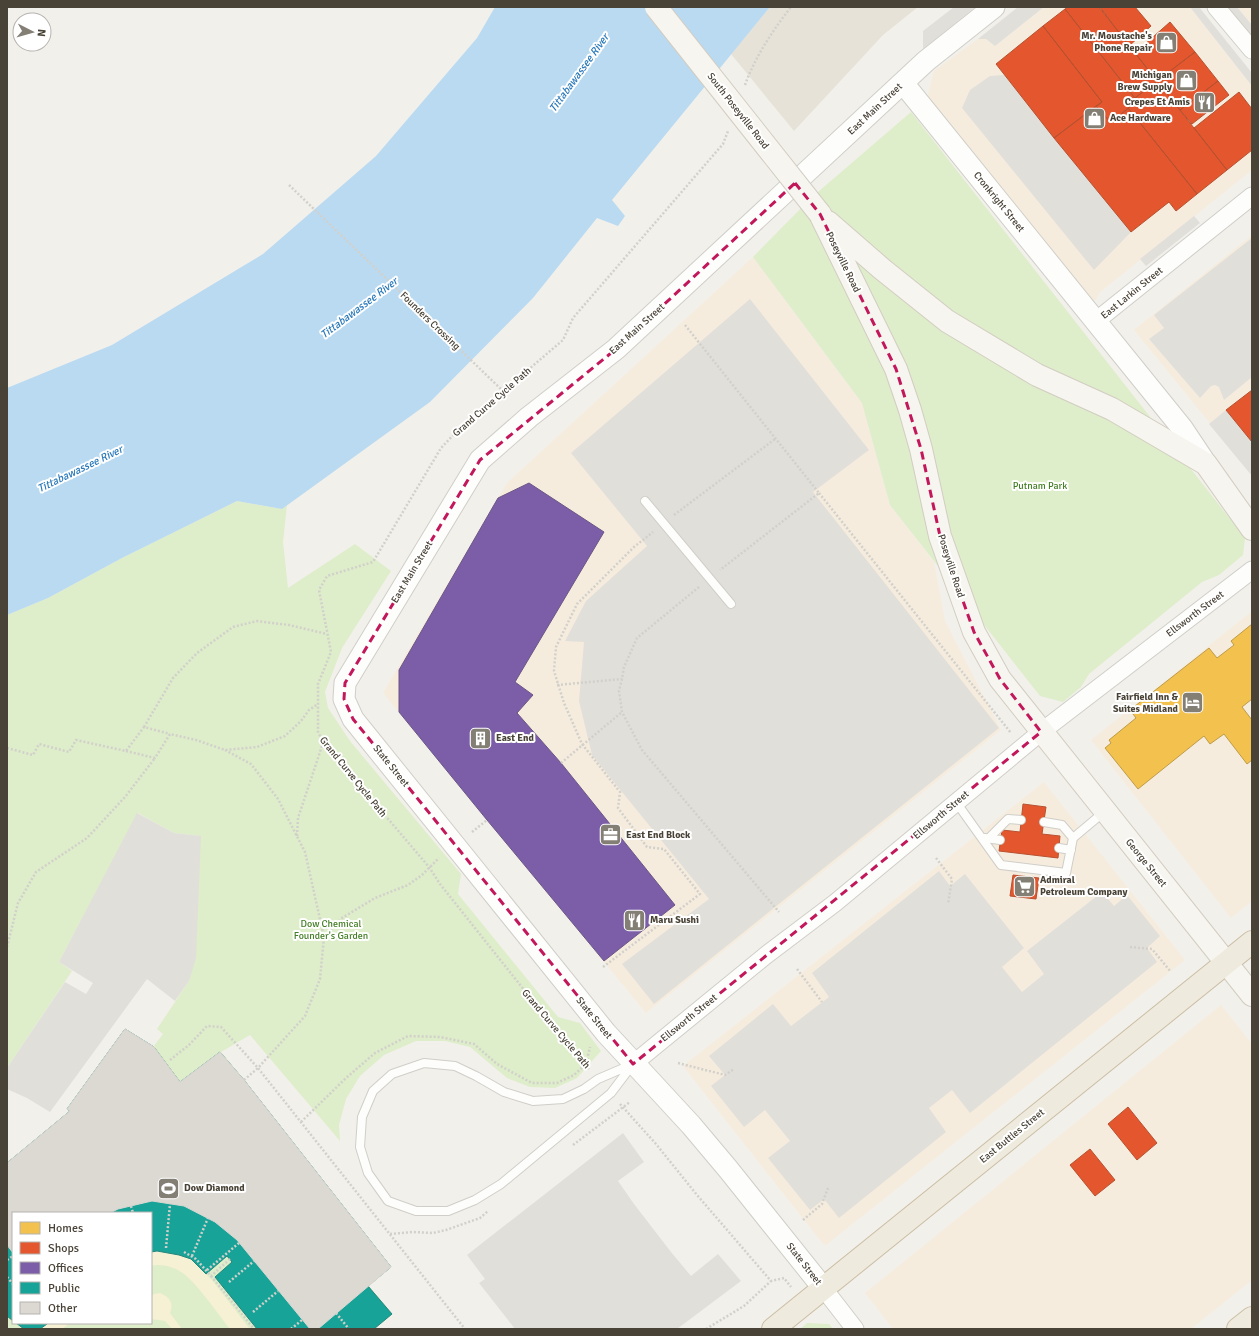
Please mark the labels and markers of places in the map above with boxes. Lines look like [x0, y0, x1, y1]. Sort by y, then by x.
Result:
shop icon: Mr. Moustache's Phone Repair [1154, 29, 1180, 55]
place label: Mr. Moustache's Phone Repair [1081, 30, 1153, 54]
shop icon: Michigan Brew Supply [1174, 68, 1200, 94]
place label: Michigan Brew Supply [1118, 69, 1173, 93]
restaurant icon: Crepes Et Amis [1192, 89, 1218, 115]
place label: Crepes Et Amis [1125, 96, 1191, 108]
shop icon: Ace Hardware [1082, 105, 1108, 131]
place label: Ace Hardware [1110, 112, 1171, 124]
hotel icon: Fairfield Inn & Suites Midland [1180, 690, 1206, 716]
place label: Fairfield Inn & Suites Midland [1113, 691, 1179, 715]
building icon: East End [467, 725, 493, 751]
place label: East End [496, 732, 534, 744]
office icon: East End Block [597, 822, 623, 848]
place label: East End Block [626, 829, 691, 841]
supermarket icon: Admiral Petroleum Company [1012, 873, 1038, 899]
place label: Admiral Petroleum Company [1040, 874, 1127, 898]
restaurant icon: Maru Sushi [622, 907, 648, 933]
place label: Maru Sushi [650, 914, 699, 926]
sports icon: Dow Diamond [155, 1175, 181, 1201]
place label: Dow Diamond [184, 1182, 245, 1194]

